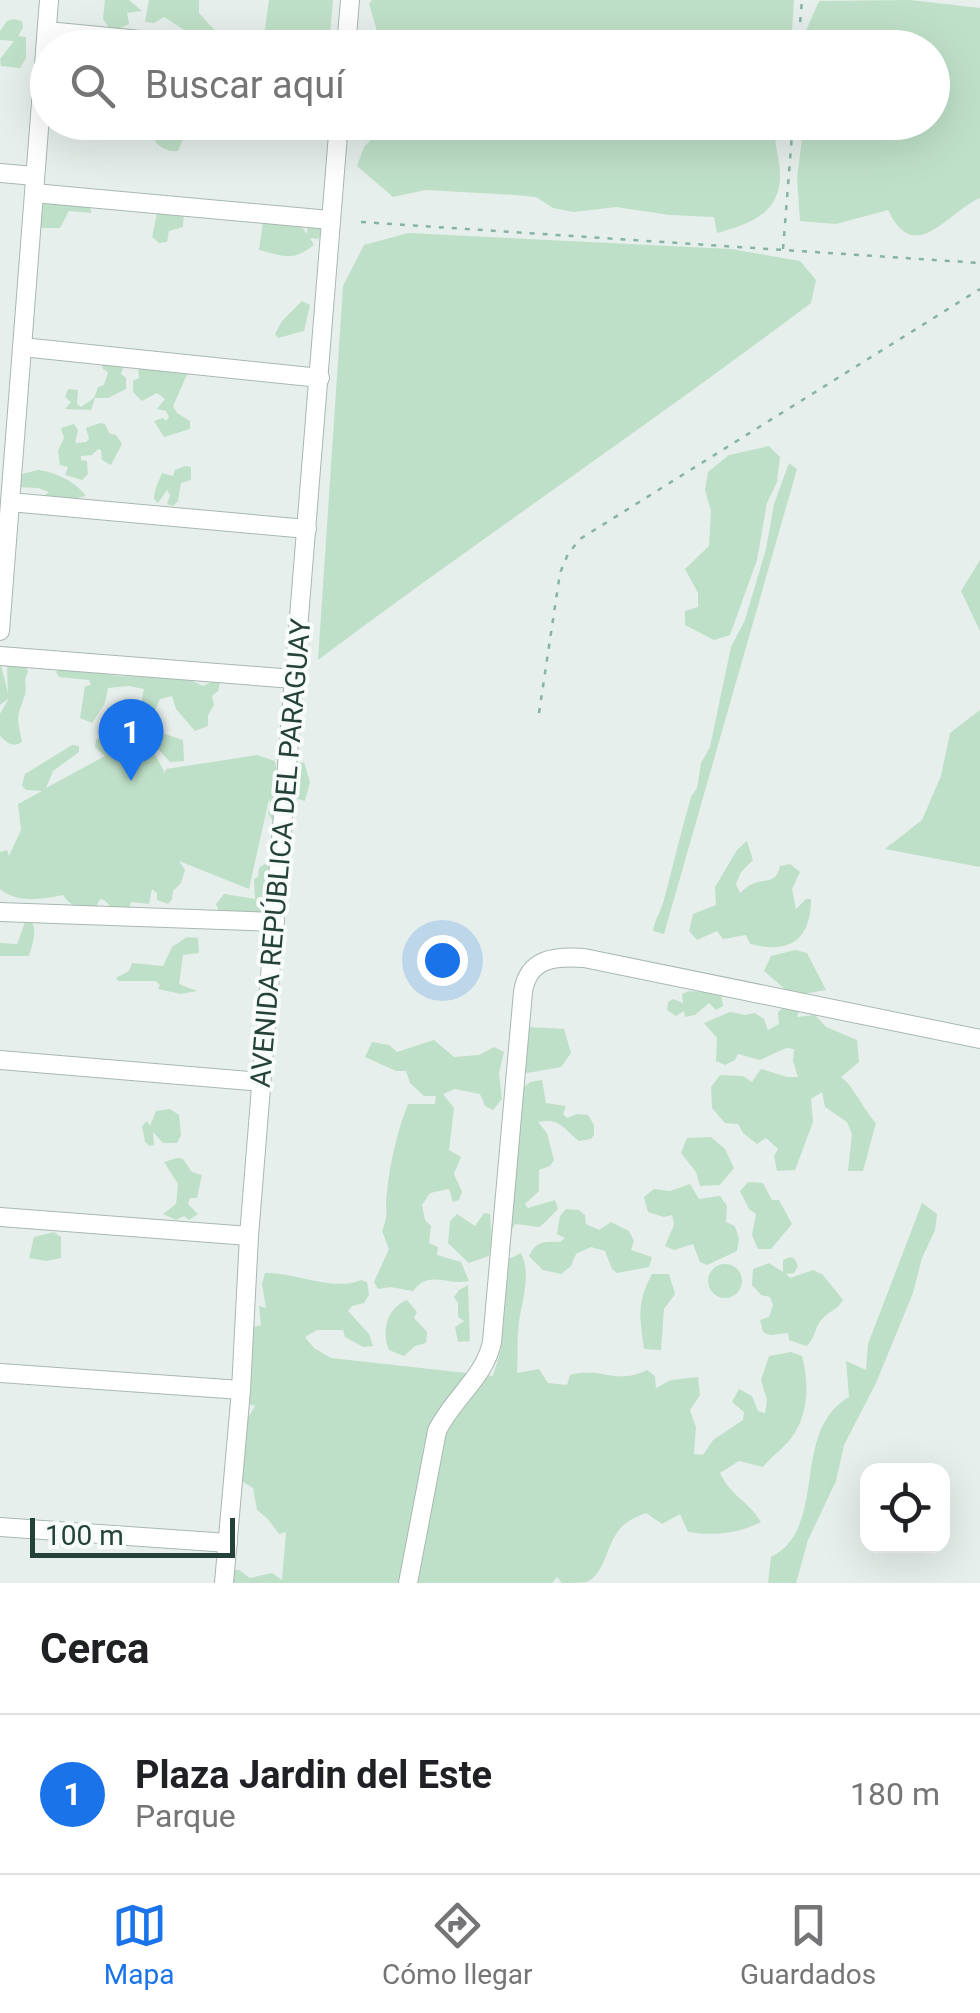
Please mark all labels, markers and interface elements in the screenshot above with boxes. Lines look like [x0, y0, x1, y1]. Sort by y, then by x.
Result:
search box [30, 30, 950, 140]
icon: search [65, 58, 120, 113]
text: Buscar aquí [145, 63, 345, 107]
street label: AVENIDA REPÚBLICA DEL PARAGUAY [244, 617, 317, 1089]
pin: 1 [98, 698, 164, 781]
your location [417, 935, 468, 986]
map controls [860, 1463, 950, 1553]
button: locate [860, 1463, 950, 1553]
scale bar [30, 1513, 235, 1558]
text: 100 m [45, 1519, 124, 1552]
text: Cerca [40, 1624, 150, 1673]
text: Plaza Jardin del Este [135, 1753, 492, 1797]
text: 1 [63, 1775, 82, 1813]
text: 180 m [850, 1775, 940, 1813]
text: Parque [135, 1797, 236, 1835]
tab: Mapa [104, 1898, 174, 1991]
tab: Cómo llegar [382, 1898, 532, 1991]
tab: Guardados [740, 1898, 876, 1991]

